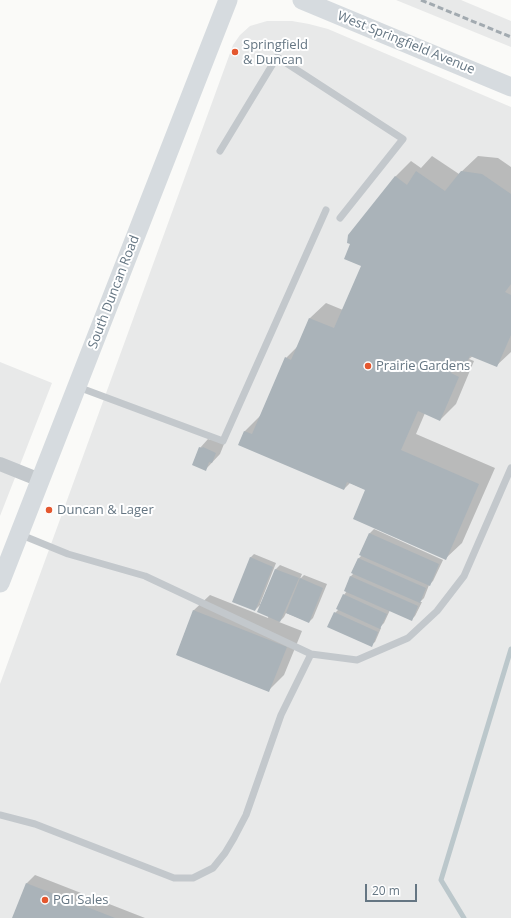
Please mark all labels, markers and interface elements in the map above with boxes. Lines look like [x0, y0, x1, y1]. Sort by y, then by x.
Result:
street label: West Springfield Avenue [335, 8, 477, 78]
place label: Springfield & Duncan [243, 37, 308, 68]
marker: Springfield & Duncan [230, 47, 240, 57]
street label: South Duncan Road [85, 233, 143, 351]
place label: Prairie Gardens [376, 358, 470, 374]
marker: Prairie Gardens [363, 361, 373, 371]
place label: Duncan & Lager [57, 502, 154, 518]
marker: Duncan & Lager [44, 505, 54, 515]
scale bar [367, 876, 419, 902]
text: 20 m [372, 882, 400, 899]
place label: PGI Sales [53, 892, 108, 908]
marker: PGI Sales [40, 895, 50, 905]

